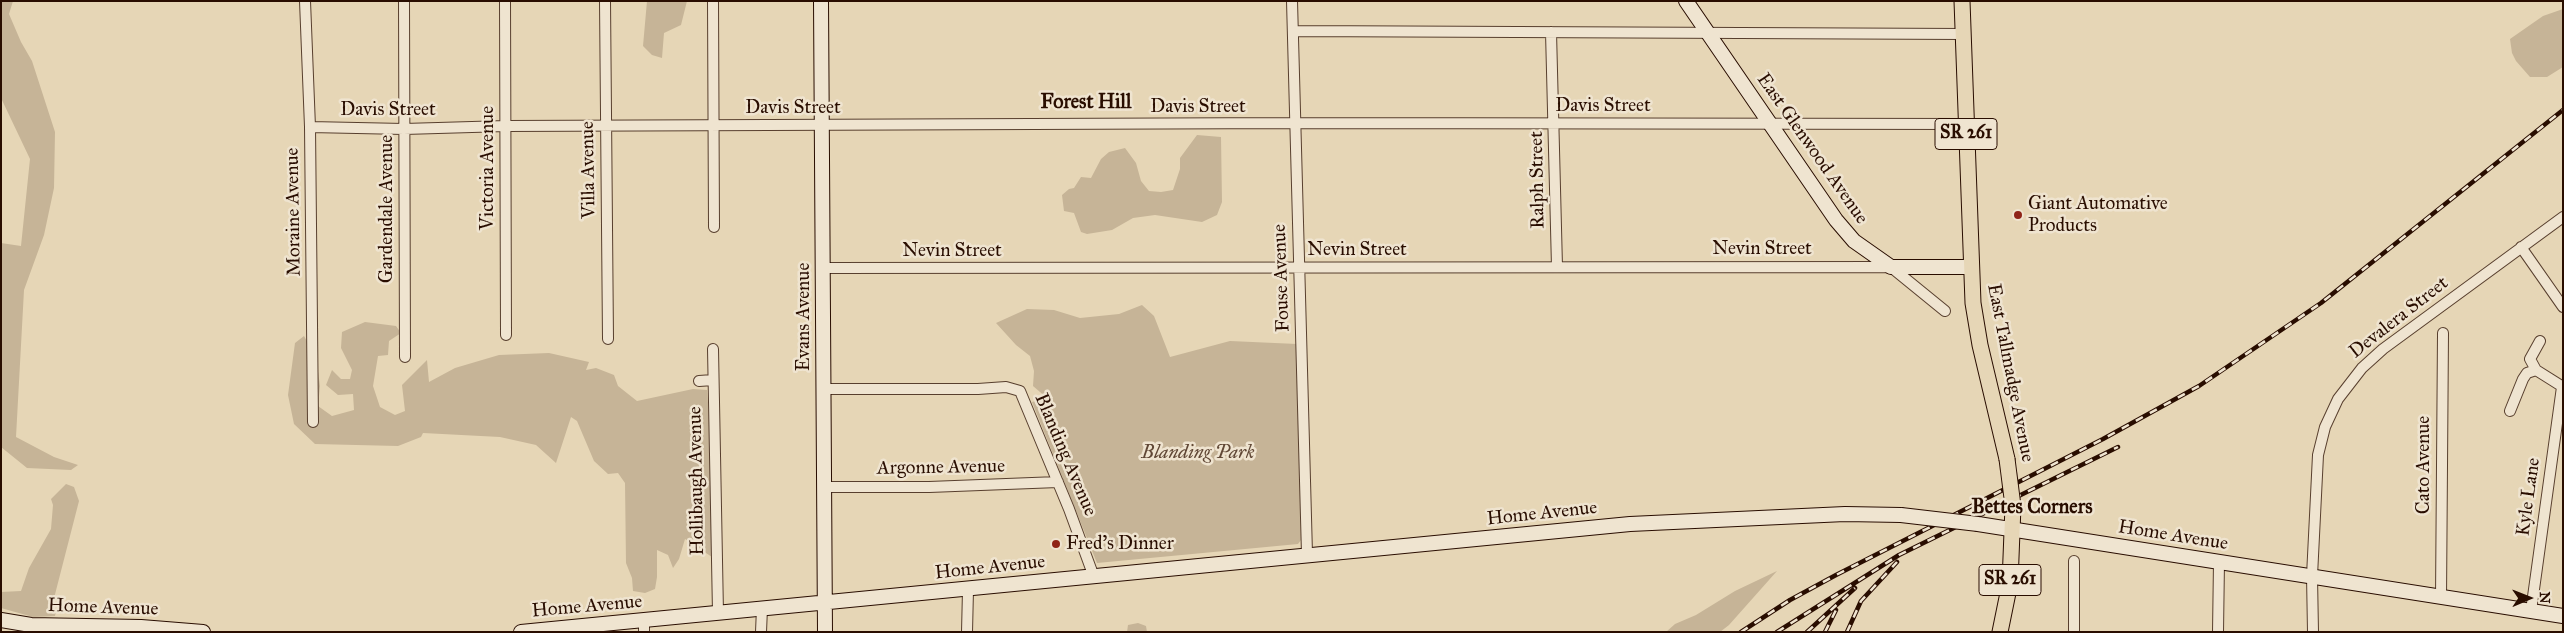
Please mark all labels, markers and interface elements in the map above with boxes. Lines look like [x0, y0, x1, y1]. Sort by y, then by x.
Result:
street label: East Glenwood Avenue [1751, 69, 1873, 229]
district label: Forest Hill [1041, 91, 1131, 115]
street label: Davis Street [1555, 95, 1651, 117]
street label: Davis Street [1150, 96, 1246, 118]
street label: Davis Street [745, 97, 841, 119]
street label: Davis Street [340, 99, 436, 121]
street label: Victoria Avenue [477, 106, 499, 230]
road number: SR 261 [1935, 118, 1997, 150]
street label: Villa Avenue [577, 121, 601, 219]
street label: Ralph Street [1526, 131, 1550, 229]
street label: Gardendale Avenue [376, 135, 398, 283]
street label: Moraine Avenue [281, 147, 307, 277]
place label: Giant Automative Products [2028, 193, 2168, 237]
marker: Giant Automative Products [2012, 209, 2024, 221]
street label: Fouse Avenue [1269, 224, 1295, 332]
street label: Nevin Street [1712, 238, 1812, 260]
street label: Nevin Street [1307, 239, 1407, 261]
street label: Nevin Street [902, 240, 1002, 262]
street label: Evans Avenue [793, 263, 815, 371]
street label: Devalera Street [2345, 272, 2453, 364]
street label: East Tallmadge Avenue [1982, 282, 2038, 464]
street label: Blanding Avenue [1029, 390, 1101, 520]
street label: Hollibaugh Avenue [684, 406, 710, 556]
street label: Cato Avenue [2413, 416, 2435, 514]
park label: Blanding Park [1142, 442, 1254, 464]
street label: Argonne Avenue [877, 455, 1005, 481]
street label: Kyle Lane [2512, 456, 2546, 538]
district label: Bettes Corners [1972, 496, 2092, 520]
street label: Home Avenue [1486, 497, 1598, 531]
street label: Home Avenue [2116, 516, 2230, 556]
place label: Fred's Dinner [1066, 533, 1174, 555]
marker: Fred's Dinner [1050, 538, 1062, 550]
street label: Home Avenue [934, 551, 1046, 585]
road number: SR 261 [1979, 564, 2041, 596]
north arrow [2504, 573, 2554, 623]
street label: Home Avenue [531, 591, 643, 623]
text: N [2536, 592, 2553, 604]
street label: Home Avenue [47, 595, 159, 621]

